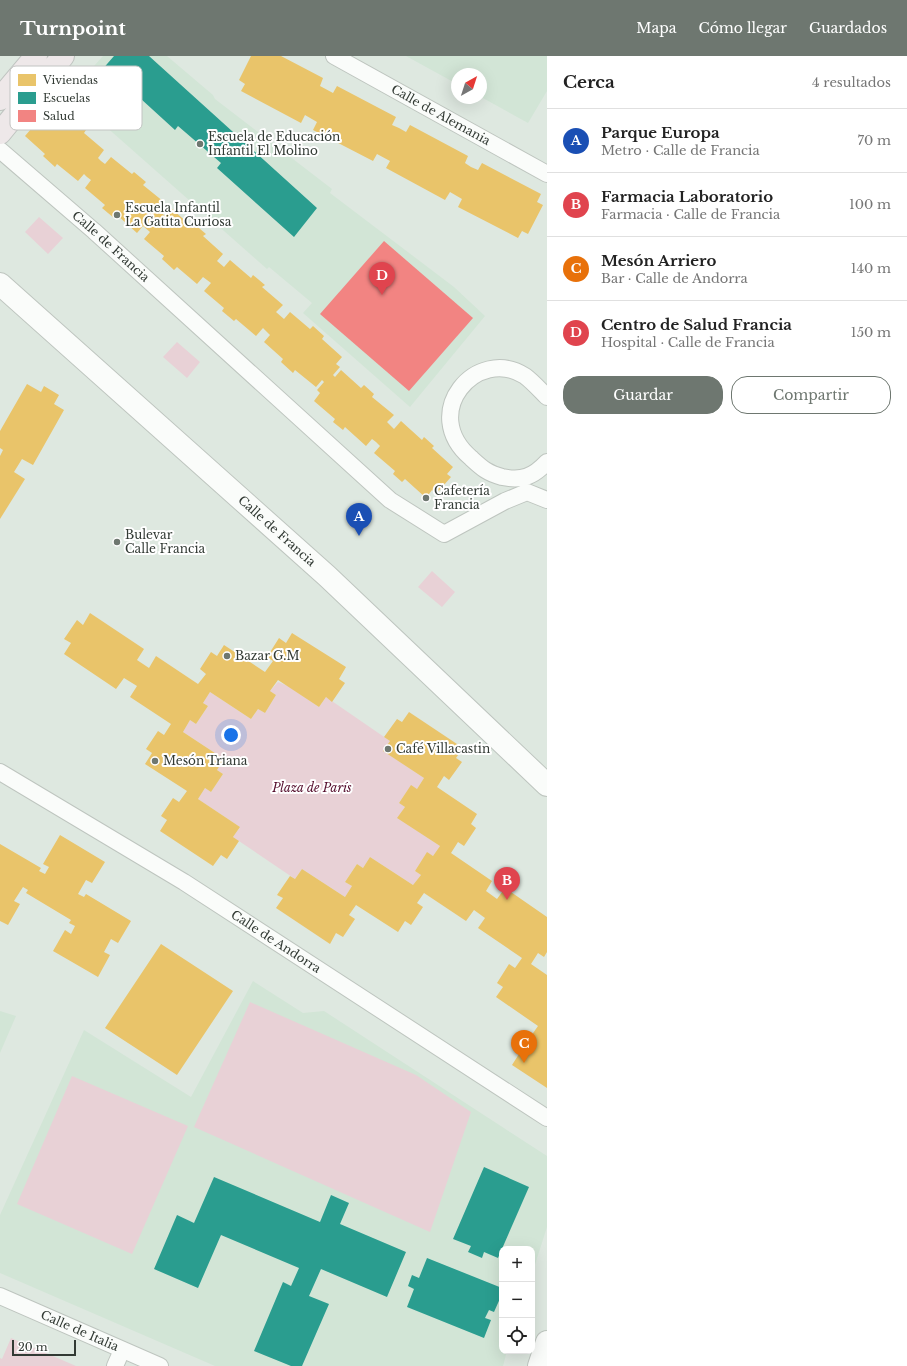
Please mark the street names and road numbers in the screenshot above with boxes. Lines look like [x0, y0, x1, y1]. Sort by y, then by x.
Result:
street label: Calle de Alemania [389, 81, 493, 148]
street label: Calle de Francia [69, 208, 153, 285]
street label: Calle de Francia [235, 492, 319, 569]
street label: Calle de Andorra [228, 907, 324, 976]
street label: Calle de Italia [39, 1307, 121, 1354]

